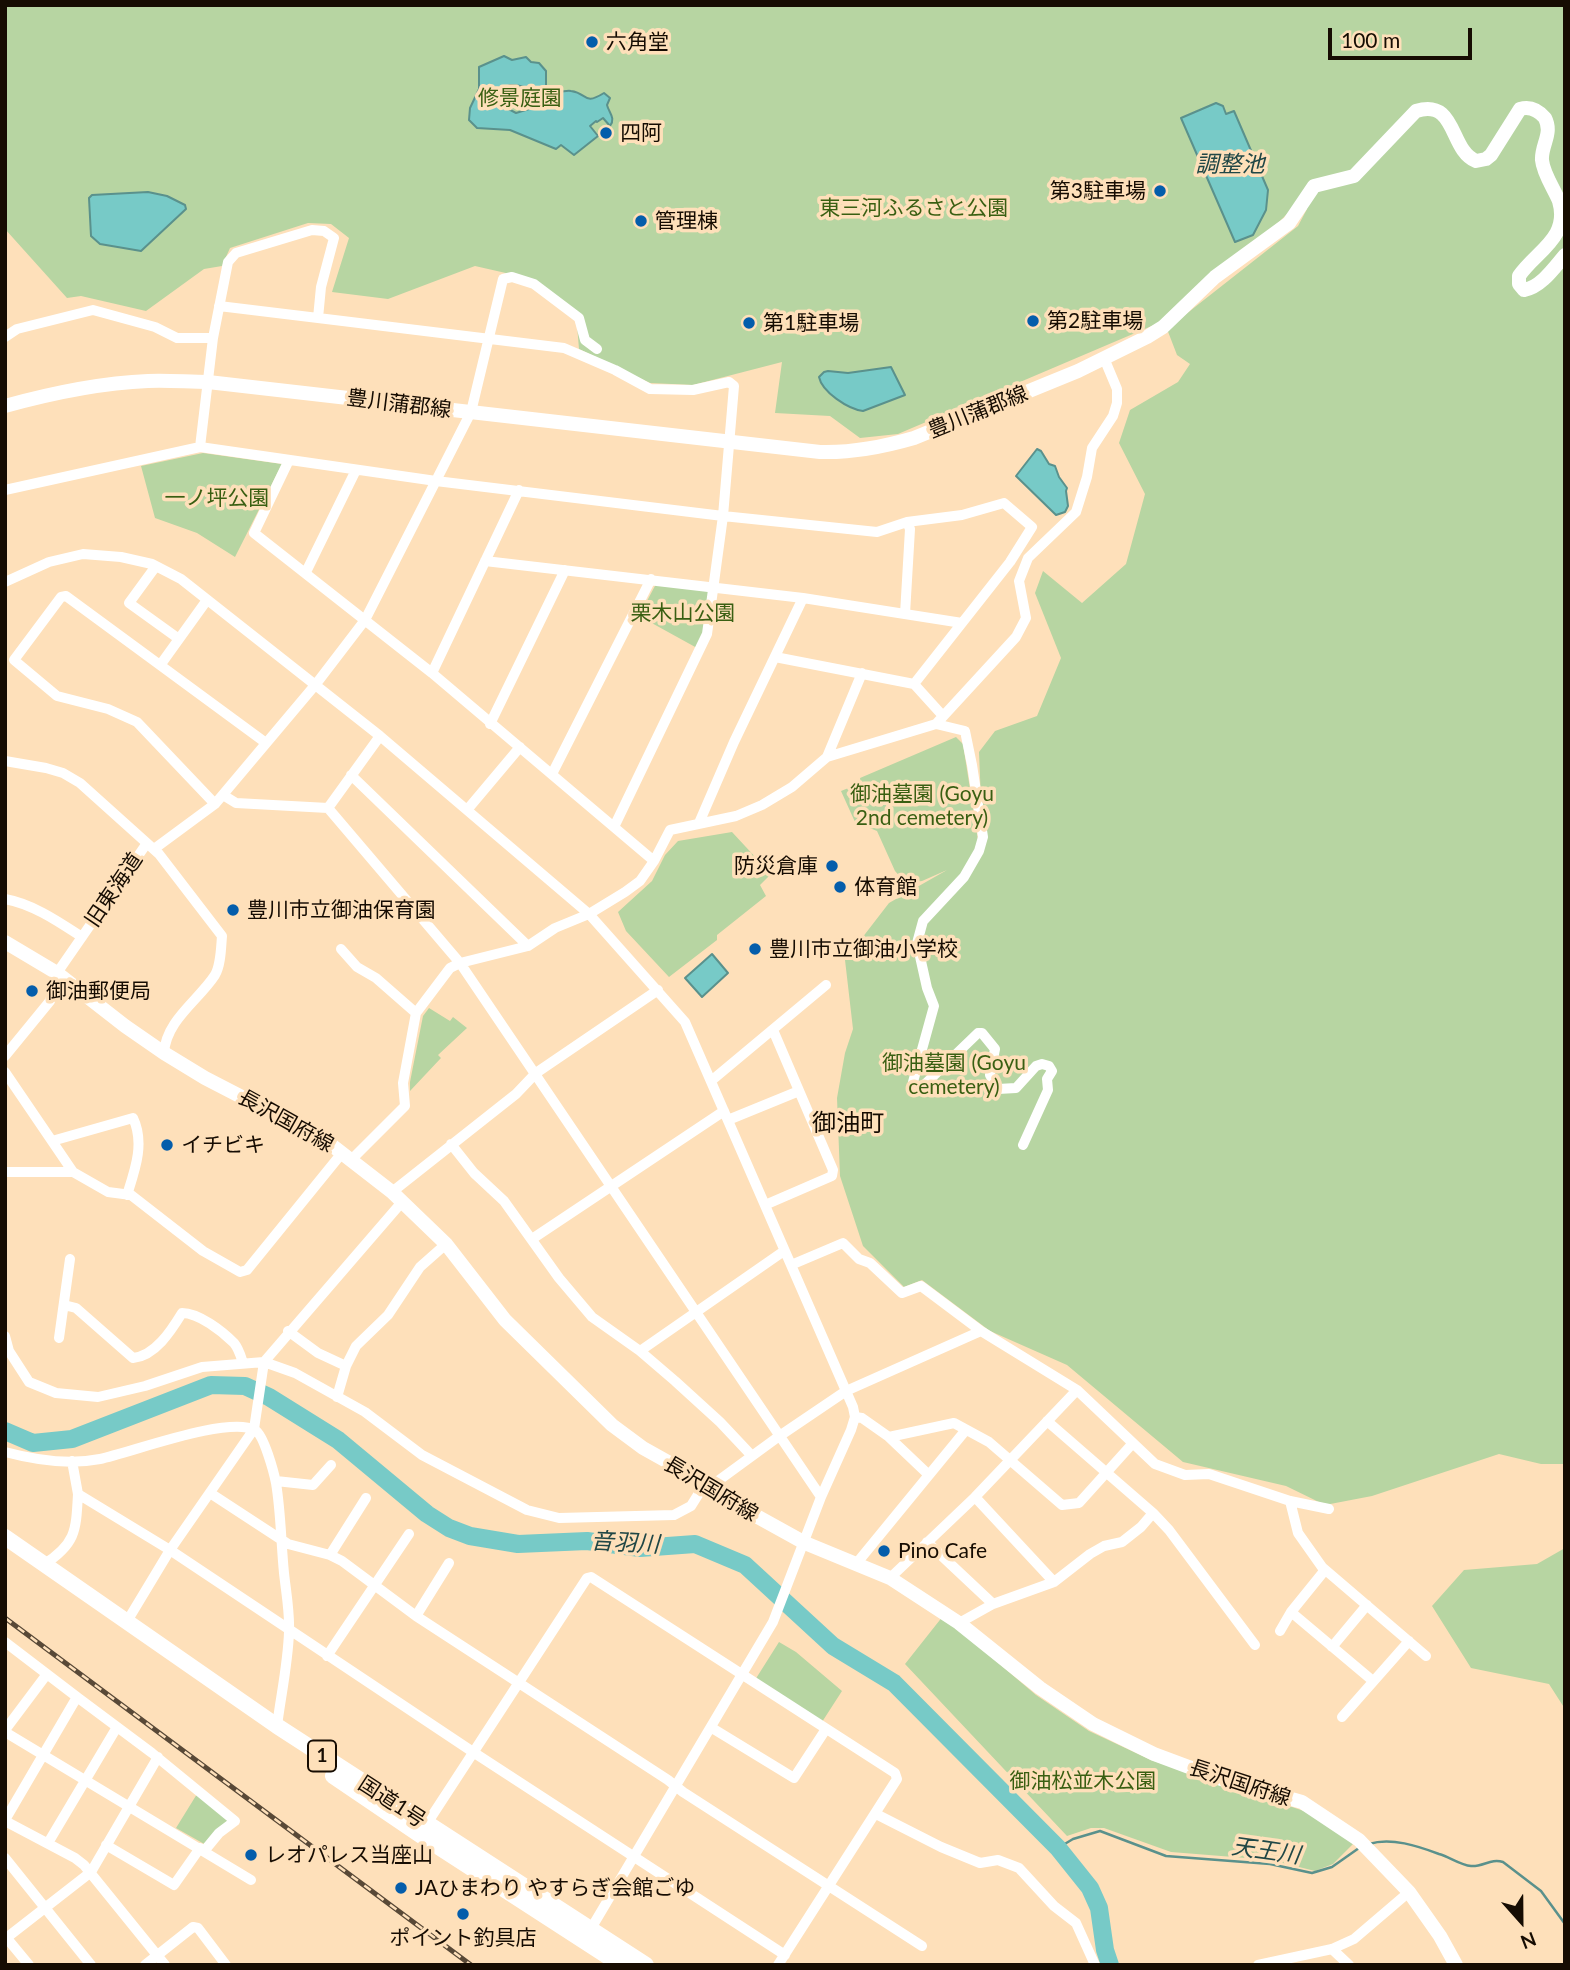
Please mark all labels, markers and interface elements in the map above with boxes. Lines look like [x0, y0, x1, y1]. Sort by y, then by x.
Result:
scale bar [1332, 14, 1476, 58]
text: 100 m [1341, 27, 1400, 52]
place label: 六角堂 [606, 29, 669, 55]
marker: 六角堂 [584, 34, 600, 50]
park label: 修景庭園 [478, 85, 562, 111]
place label: 四阿 [620, 120, 662, 146]
marker: 四阿 [598, 125, 614, 141]
water label: 調整池 [1196, 151, 1264, 179]
place label: 第3駐車場 [1050, 178, 1146, 204]
marker: 第3駐車場 [1152, 183, 1168, 199]
park label: 東三河ふるさと公園 [820, 195, 1008, 221]
place label: 管理棟 [655, 208, 718, 234]
marker: 管理棟 [633, 213, 649, 229]
place label: 第2駐車場 [1047, 308, 1143, 334]
place label: 第1駐車場 [763, 310, 859, 336]
marker: 第2駐車場 [1025, 313, 1041, 329]
marker: 第1駐車場 [741, 315, 757, 331]
street label: 豊川蒲郡線 [925, 381, 1031, 443]
street label: 豊川蒲郡線 [345, 385, 453, 423]
park label: 一ノ坪公園 [165, 485, 269, 511]
park label: 栗木山公園 [631, 600, 735, 626]
park label: 御油墓園 (Goyu 2nd cemetery) [850, 781, 994, 831]
street label: 旧東海道 [80, 848, 148, 932]
place label: 防災倉庫 [734, 853, 818, 879]
marker: 防災倉庫 [824, 858, 840, 874]
place label: 体育館 [854, 874, 917, 900]
marker: 体育館 [832, 879, 848, 895]
place label: 豊川市立御油保育園 [247, 897, 436, 923]
marker: 豊川市立御油保育園 [225, 902, 241, 918]
place label: 豊川市立御油小学校 [769, 936, 958, 962]
marker: 豊川市立御油小学校 [747, 941, 763, 957]
place label: 御油郵便局 [46, 978, 151, 1004]
marker: 御油郵便局 [24, 983, 40, 999]
park label: 御油墓園 (Goyu cemetery) [882, 1050, 1026, 1100]
street label: 長沢国府線 [234, 1085, 338, 1157]
district label: 御油町 [812, 1109, 884, 1137]
place label: イチビキ [181, 1132, 265, 1158]
marker: イチビキ [159, 1137, 175, 1153]
street label: 長沢国府線 [660, 1451, 762, 1527]
water label: 音羽川 [590, 1527, 660, 1559]
place label: Pino Cafe [898, 1538, 987, 1564]
marker: Pino Cafe [876, 1543, 892, 1559]
road number: 1 [308, 1740, 336, 1772]
street label: 長沢国府線 [1186, 1755, 1294, 1811]
park label: 御油松並木公園 [1010, 1768, 1156, 1794]
street label: 国道1号 [354, 1771, 430, 1833]
water label: 天王川 [1230, 1833, 1302, 1869]
place label: レオパレス当座山 [265, 1842, 433, 1868]
marker: レオパレス当座山 [243, 1847, 259, 1863]
place label: JAひまわり やすらぎ会館ごゆ [415, 1875, 695, 1901]
marker: JAひまわり やすらぎ会館ごゆ [393, 1880, 409, 1896]
north arrow [1486, 1886, 1556, 1956]
marker: ポイント釣具店 [455, 1906, 471, 1922]
place label: ポイント釣具店 [390, 1925, 536, 1951]
text: N [1518, 1928, 1540, 1954]

